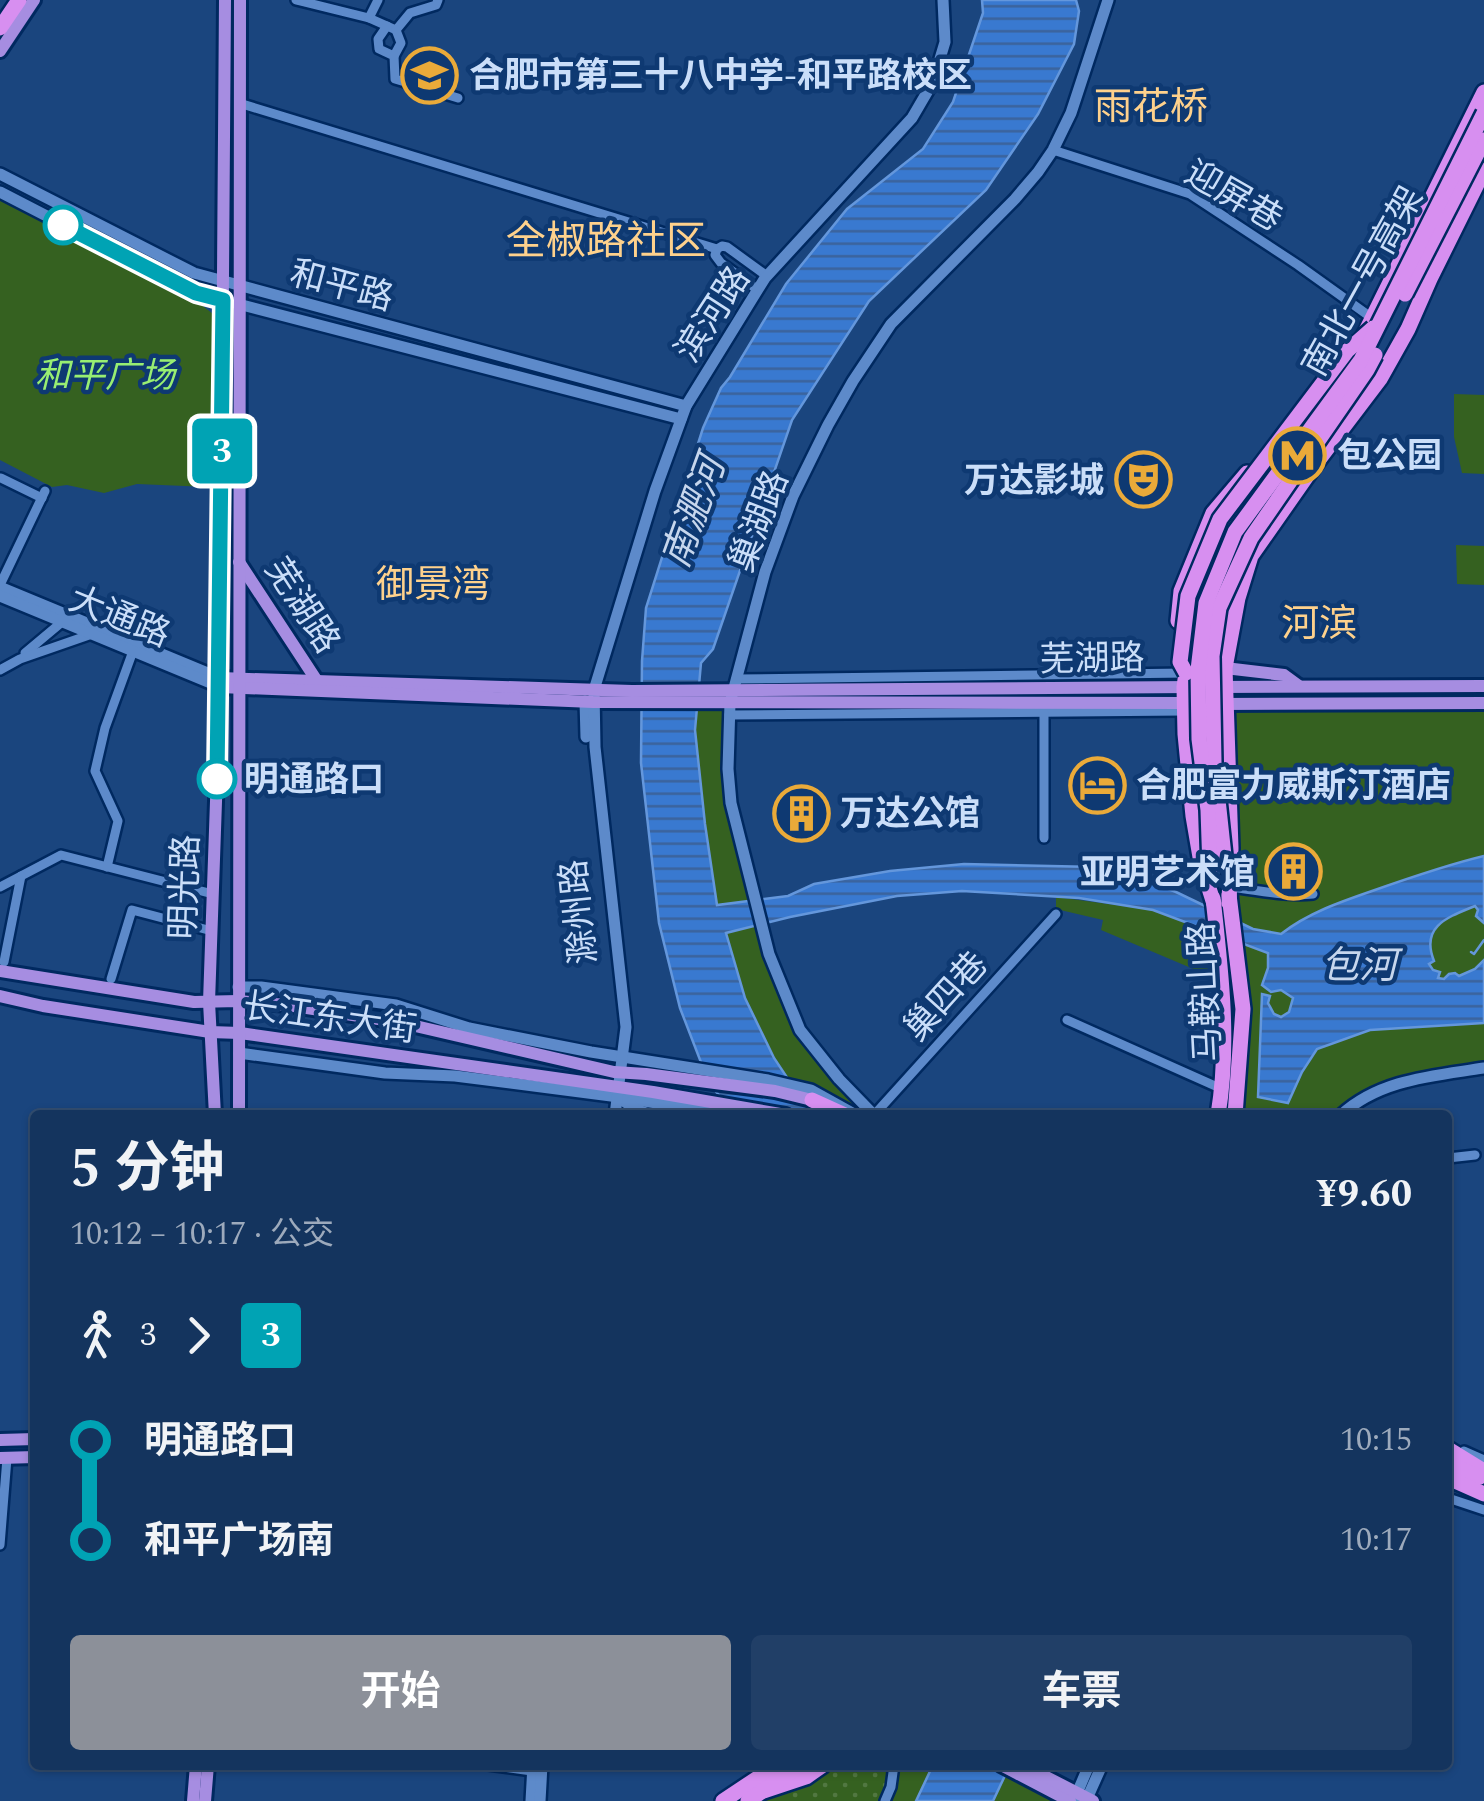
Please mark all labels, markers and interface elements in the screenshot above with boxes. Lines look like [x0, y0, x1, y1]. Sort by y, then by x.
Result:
school or university icon: 合肥市第三十八中学-和平路校区 [400, 45, 460, 105]
place label: 合肥市第三十八中学-和平路校区 [469, 50, 972, 103]
district label: 雨花桥 [1094, 79, 1208, 137]
street label: 迎屏巷 [1175, 147, 1292, 246]
street label: 南北一号高架 [1289, 177, 1437, 386]
unlabelled marker [44, 206, 82, 244]
district label: 全椒路社区 [506, 212, 706, 273]
street label: 和平路 [284, 247, 399, 326]
street label: 滨河路 [662, 256, 764, 373]
park label: 和平广场 [35, 350, 178, 403]
line badge: 3 [190, 418, 254, 484]
text: 3 [212, 425, 232, 478]
metro station icon: 包公园 [1268, 425, 1328, 485]
place label: 包公园 [1337, 430, 1442, 483]
water label: 南淝河 [648, 443, 744, 576]
theatre icon: 万达影城 [1113, 450, 1173, 510]
place label: 万达影城 [964, 455, 1104, 508]
street label: 巢湖路 [716, 463, 803, 580]
street label: 芜湖路 [251, 547, 353, 664]
district label: 御景湾 [376, 557, 490, 615]
street label: 大通路 [61, 573, 178, 662]
district label: 河滨 [1281, 596, 1357, 654]
street label: 芜湖路 [1039, 632, 1145, 687]
place label: 明通路口 [244, 754, 384, 807]
hotel icon: 合肥富力威斯汀酒店 [1067, 755, 1127, 815]
marker: 明通路口 [198, 760, 236, 798]
place label: 合肥富力威斯汀酒店 [1136, 760, 1451, 813]
building icon: 万达公馆 [771, 783, 831, 843]
place label: 万达公馆 [840, 788, 980, 841]
street label: 明光路 [157, 834, 214, 940]
building icon: 亚明艺术馆 [1264, 842, 1324, 902]
place label: 亚明艺术馆 [1080, 847, 1255, 900]
street label: 滁州路 [548, 857, 611, 967]
street label: 马鞍山路 [1175, 921, 1236, 1063]
water label: 包河 [1321, 938, 1404, 996]
street label: 巢四巷 [891, 940, 1001, 1054]
street label: 长江东大街 [239, 980, 420, 1057]
text: 5 分钟 [70, 1128, 225, 1211]
text: ¥9.60 [1317, 1166, 1412, 1224]
text: 10:12 – 10:17 · 公交 [70, 1210, 334, 1259]
icon: walk [70, 1308, 125, 1363]
icon: forward [171, 1308, 226, 1363]
text: 3 [261, 1309, 281, 1362]
text: 3 [140, 1311, 156, 1360]
text: 明通路口 [144, 1413, 296, 1471]
text: 10:15 [1340, 1416, 1412, 1465]
text: 和平广场南 [144, 1513, 334, 1571]
text: 10:17 [1340, 1516, 1412, 1565]
button: 开始 [70, 1635, 731, 1750]
button: 车票 [751, 1635, 1412, 1750]

